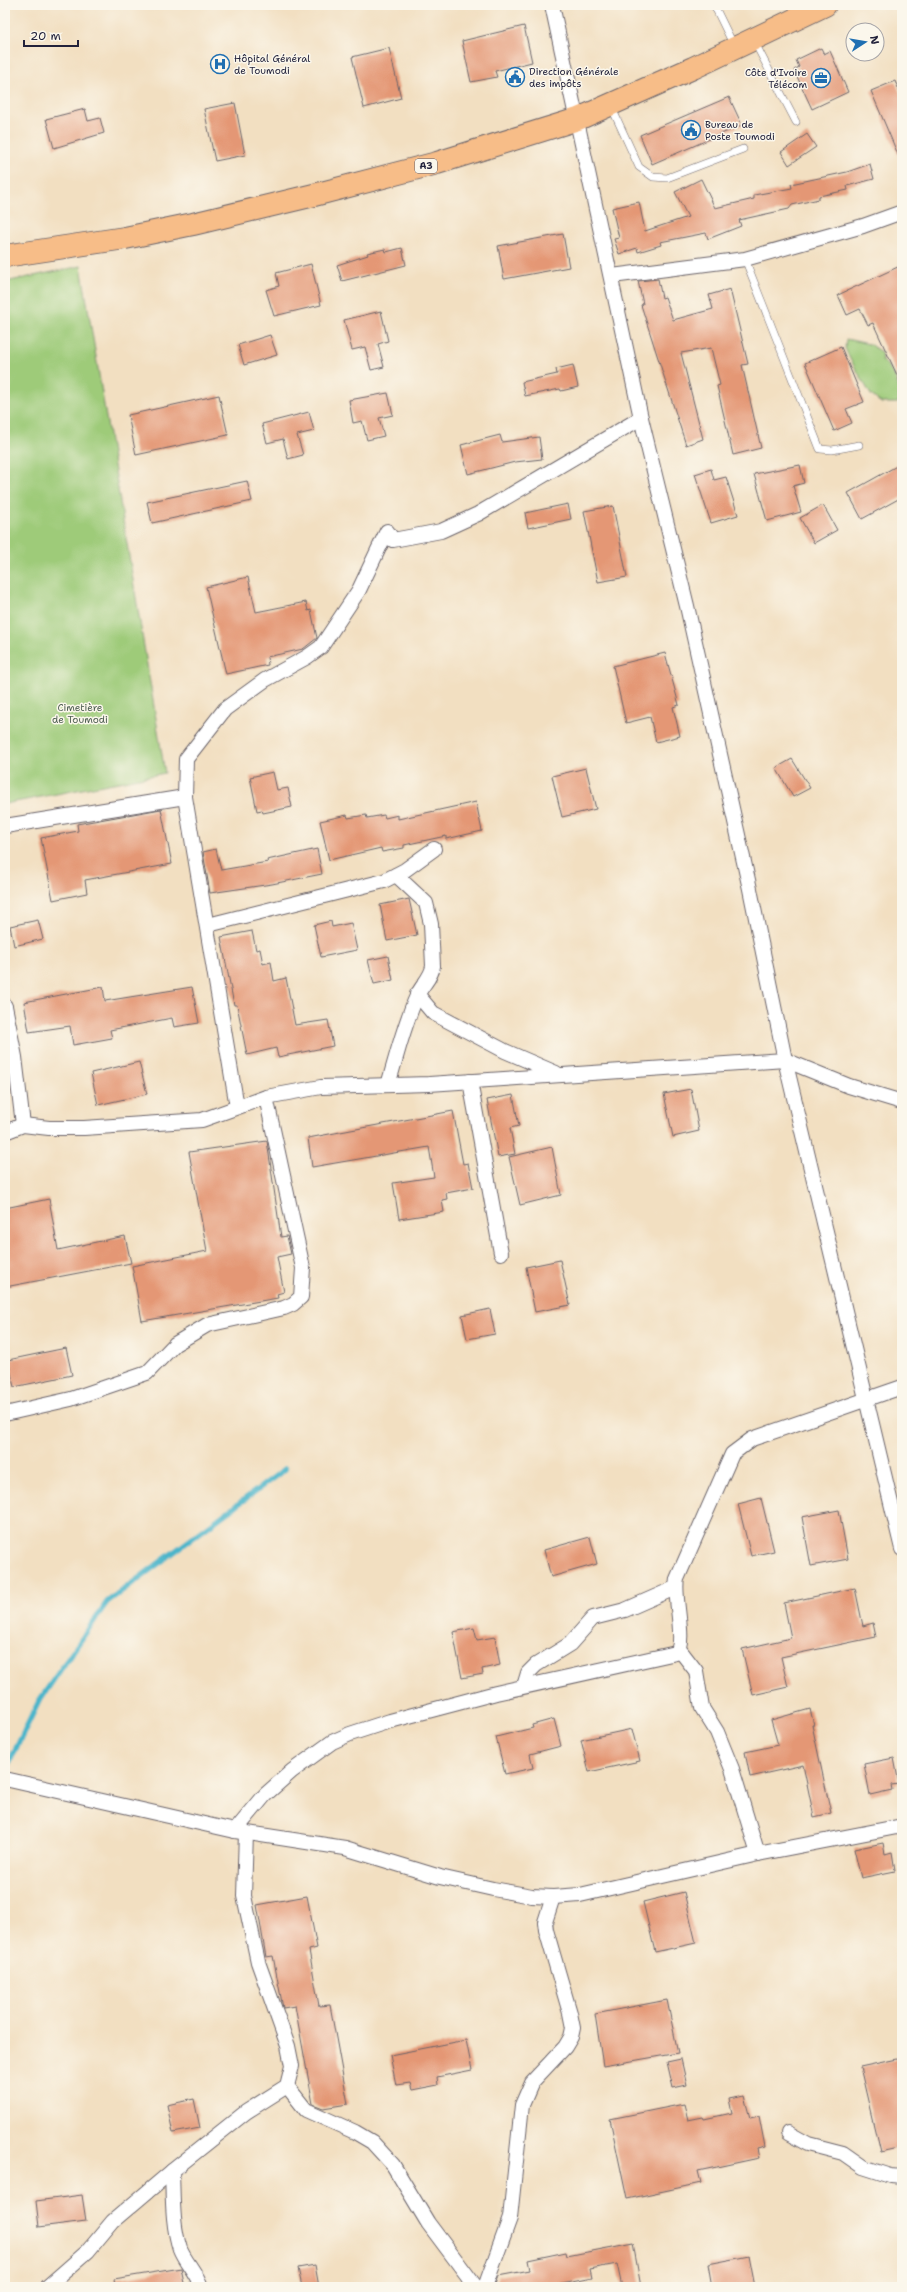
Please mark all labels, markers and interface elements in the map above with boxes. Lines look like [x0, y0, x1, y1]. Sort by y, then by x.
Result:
scale bar [24, 22, 78, 48]
north arrow [845, 22, 885, 62]
text: 20 m [30, 28, 61, 44]
text: N [866, 34, 883, 46]
place label: Hôpital Général de Toumodi [234, 52, 310, 77]
hospital icon: Hôpital Général de Toumodi [209, 53, 231, 75]
place label: Direction Générale des impôts [529, 65, 619, 90]
public building icon: Direction Générale des impôts [504, 66, 526, 88]
place label: Côte d'Ivoire Télécom [745, 66, 807, 91]
office icon: Côte d'Ivoire Télécom [810, 67, 832, 89]
place label: Bureau de Poste Toumodi [705, 118, 775, 143]
public building icon: Bureau de Poste Toumodi [680, 119, 702, 141]
road number: A3 [415, 159, 437, 173]
park label: Cimetière de Toumodi [52, 701, 108, 726]

